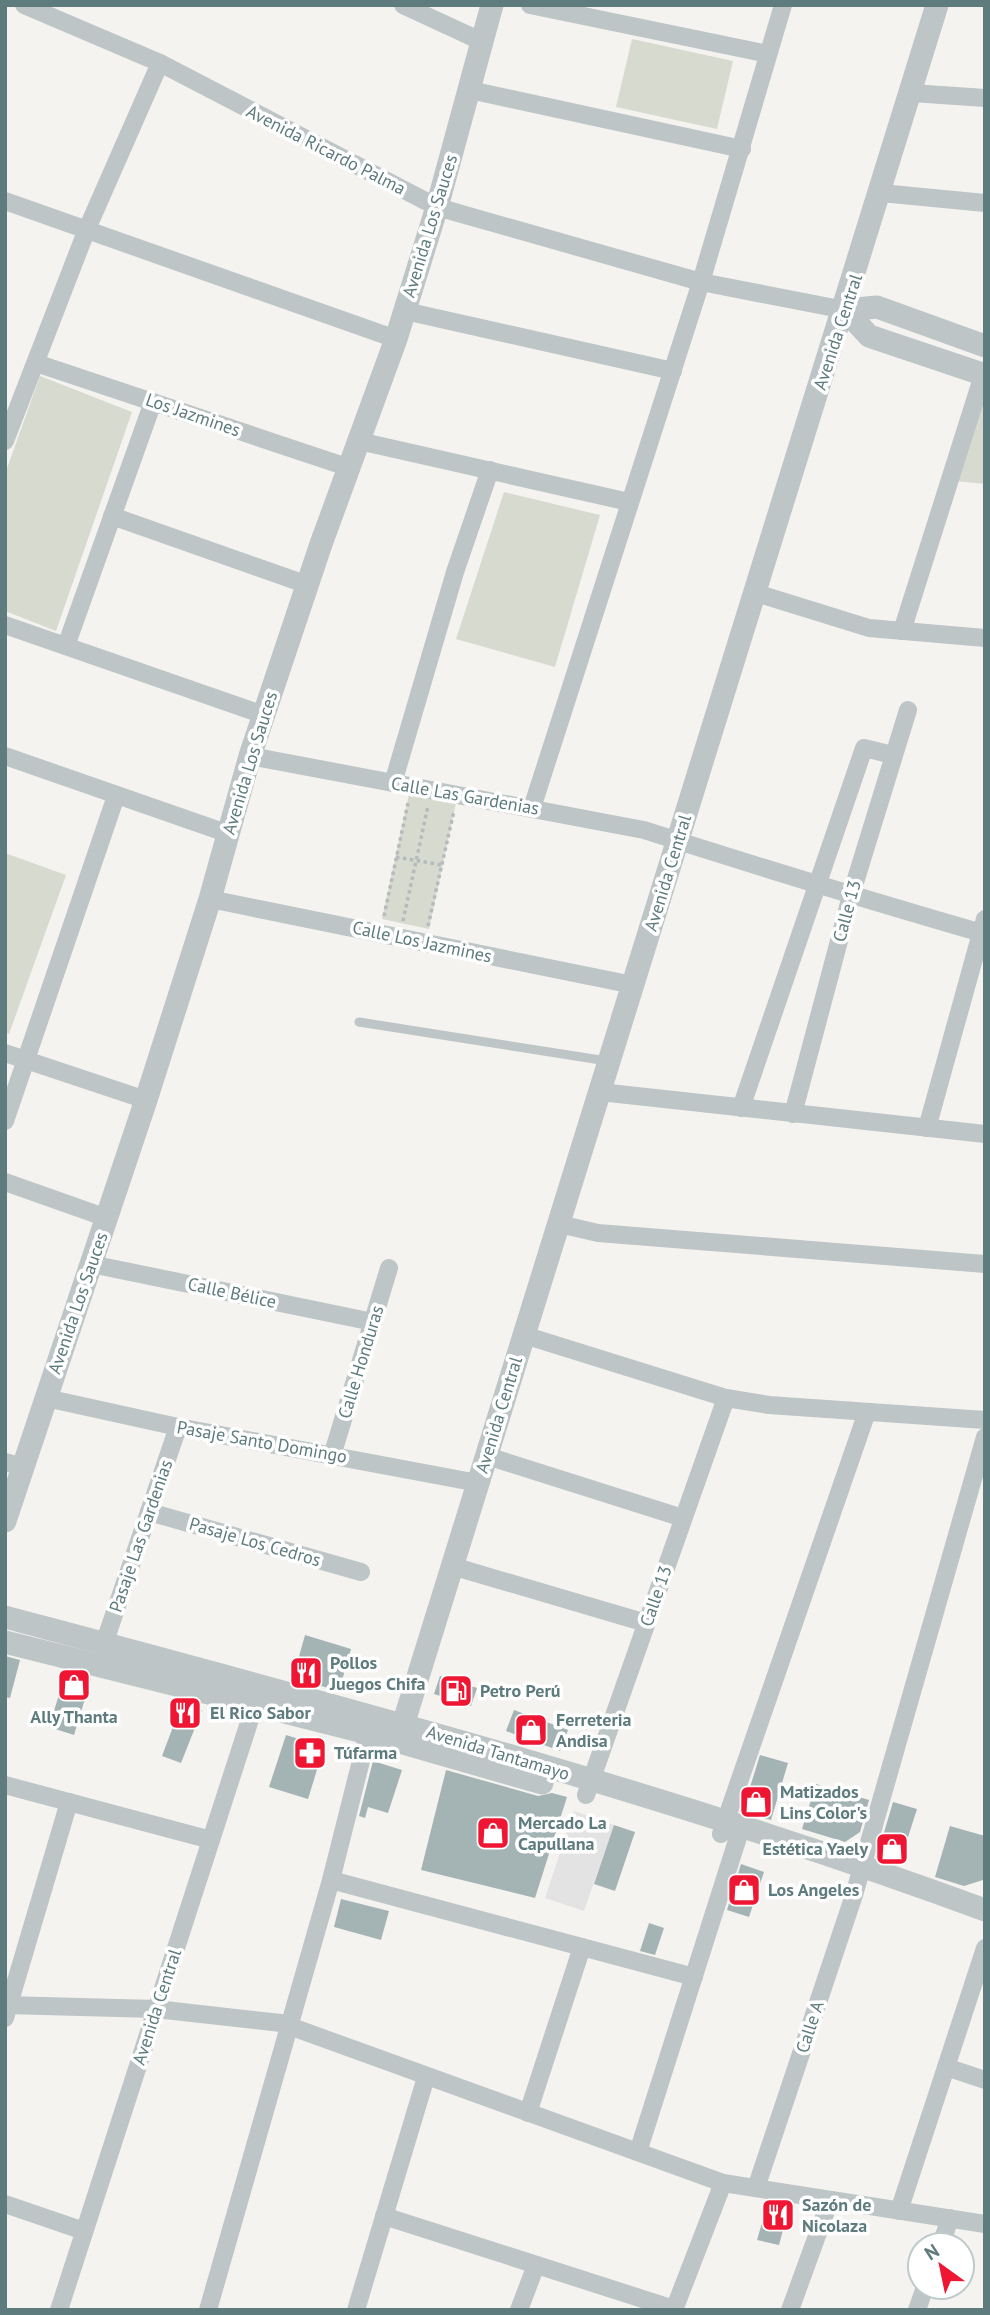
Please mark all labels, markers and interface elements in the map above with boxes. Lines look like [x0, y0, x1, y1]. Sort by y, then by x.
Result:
street label: Avenida Ricardo Palma [243, 99, 410, 200]
street label: Avenida Los Sauces [397, 151, 462, 300]
street label: Avenida Central [808, 270, 867, 393]
street label: Los Jazmines [143, 388, 243, 441]
street label: Avenida Los Sauces [217, 688, 282, 837]
street label: Calle Las Gardenias [389, 771, 541, 820]
street label: Avenida Central [639, 811, 696, 934]
street label: Calle 13 [827, 877, 866, 944]
street label: Calle Los Jazmines [350, 916, 494, 968]
street label: Avenida Los Sauces [42, 1229, 113, 1377]
street label: Calle Bélice [186, 1272, 278, 1313]
street label: Calle Honduras [332, 1303, 389, 1421]
street label: Avenida Central [470, 1353, 527, 1476]
street label: Pasaje Santo Domingo [175, 1415, 349, 1468]
street label: Pasaje Las Gardenias [104, 1456, 177, 1615]
street label: Pasaje Los Cedros [187, 1512, 324, 1571]
street label: Calle 13 [634, 1562, 677, 1629]
place label: Pollos Juegos Chifa [329, 1651, 425, 1695]
restaurant icon: Pollos Juegos Chifa [287, 1654, 325, 1692]
shop icon: Ally Thanta [55, 1666, 93, 1704]
fuel station icon: Petro Perú [437, 1672, 475, 1710]
place label: Petro Perú [480, 1679, 560, 1702]
restaurant icon: El Rico Sabor [166, 1694, 204, 1732]
place label: El Rico Sabor [210, 1701, 311, 1724]
place label: Ally Thanta [30, 1705, 118, 1728]
place label: Ferreteria Andisa [556, 1708, 632, 1752]
shop icon: Ferreteria Andisa [512, 1711, 550, 1749]
street label: Avenida Tantamayo [424, 1720, 572, 1785]
pharmacy icon: Túfarma [291, 1734, 329, 1772]
place label: Túfarma [334, 1741, 397, 1764]
place label: Matizados Lins Color's [780, 1780, 867, 1824]
shop icon: Matizados Lins Color's [737, 1783, 775, 1821]
place label: Mercado La Capullana [518, 1811, 607, 1855]
shop icon: Mercado La Capullana [474, 1814, 512, 1852]
shop icon: Estética Yaely [873, 1830, 911, 1868]
place label: Estética Yaely [762, 1837, 868, 1860]
shop icon: Los Angeles [725, 1871, 763, 1909]
place label: Los Angeles [768, 1878, 860, 1901]
street label: Avenida Central [127, 1945, 186, 2068]
street label: Calle A [790, 1997, 829, 2056]
place label: Sazón de Nicolaza [802, 2193, 871, 2237]
restaurant icon: Sazón de Nicolaza [759, 2196, 797, 2234]
north arrow [906, 2231, 976, 2301]
text: N [920, 2238, 944, 2265]

